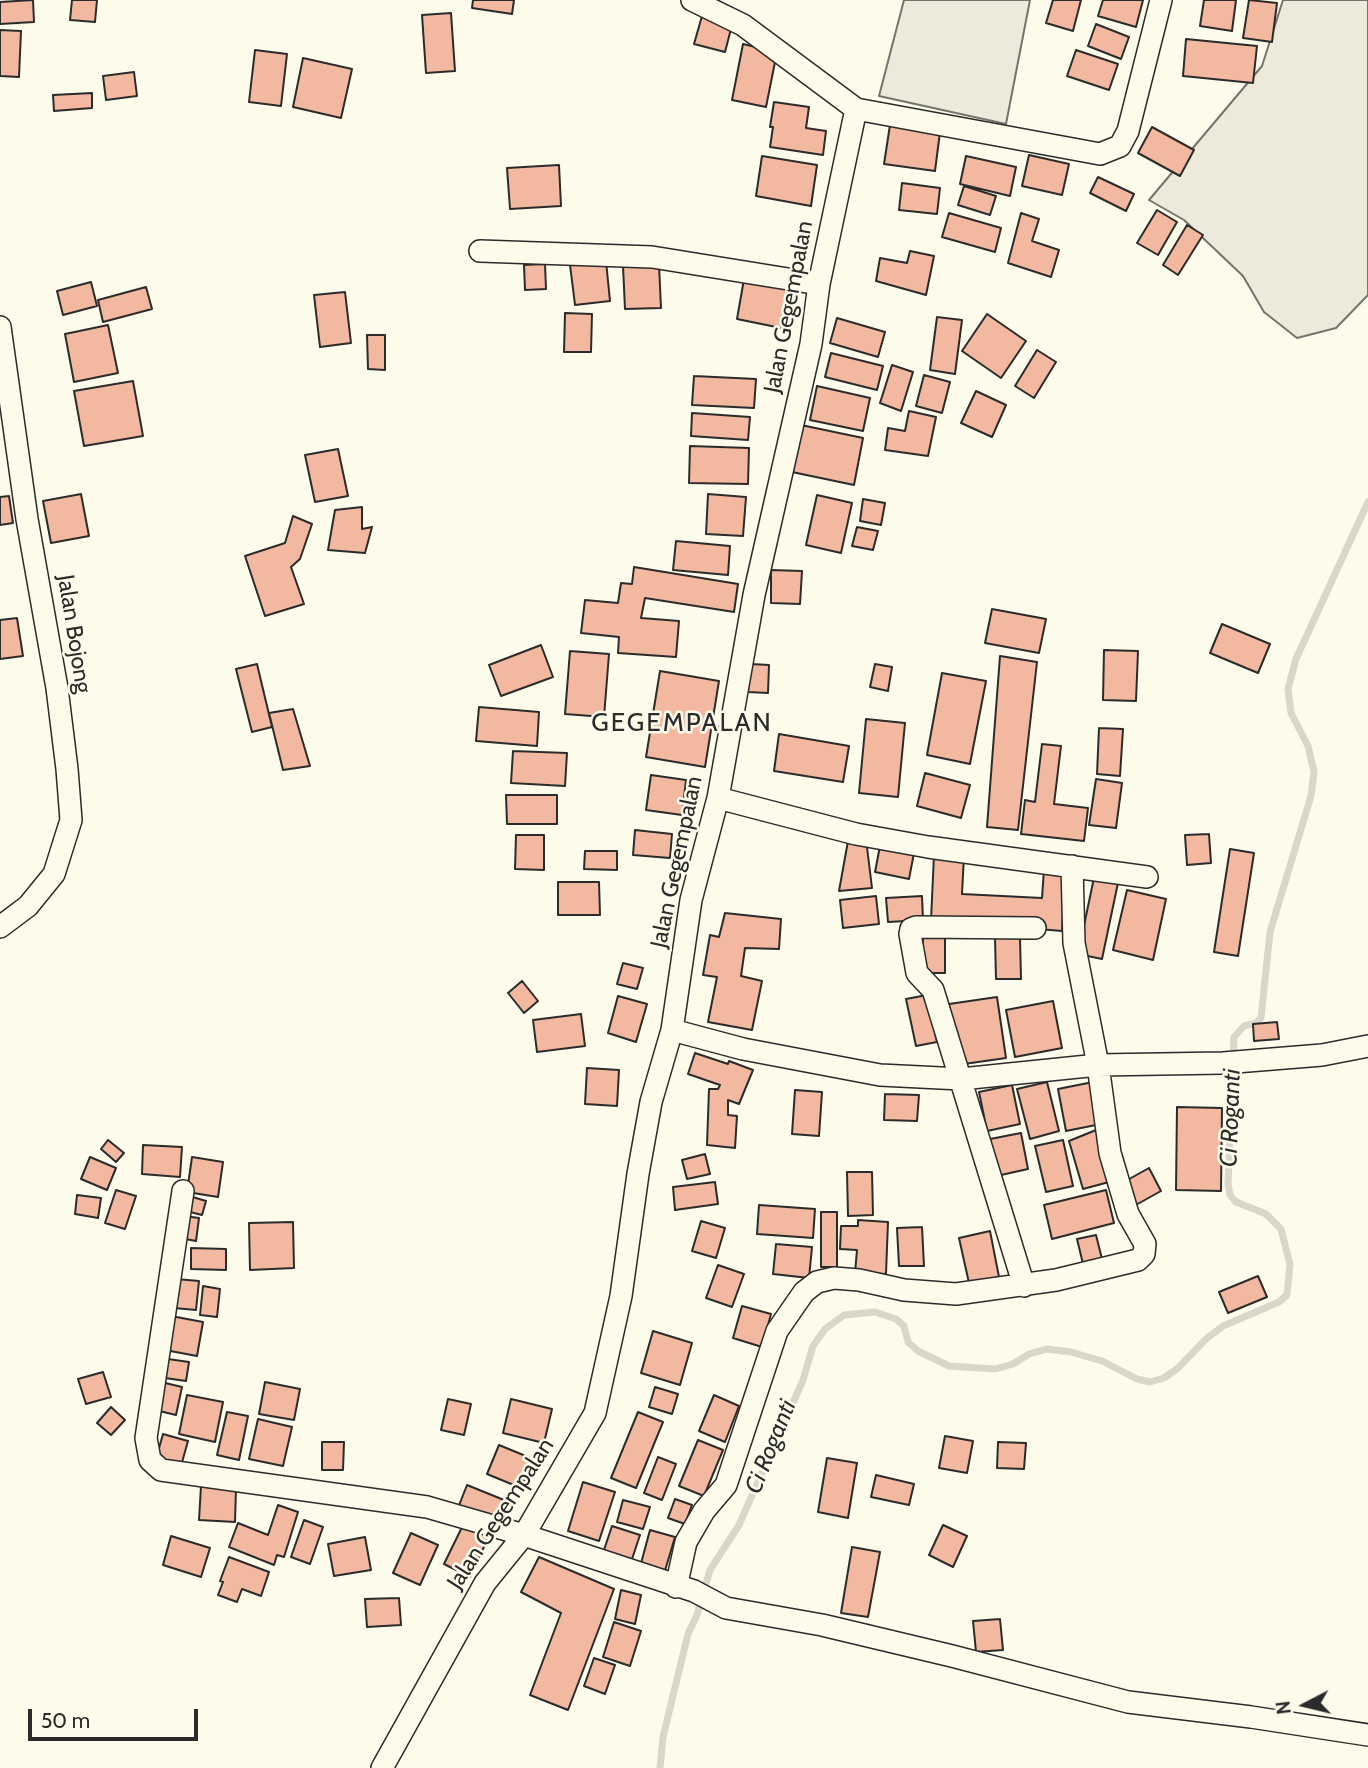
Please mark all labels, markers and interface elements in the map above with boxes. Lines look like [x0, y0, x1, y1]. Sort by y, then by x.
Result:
street label: Jalan Gegempalan [759, 219, 819, 395]
street label: Jalan Bojong [51, 573, 97, 695]
district label: GEGEMPALAN [592, 707, 772, 739]
street label: Jalan Gegempalan [645, 774, 709, 950]
water label: Ci Roganti [1215, 1068, 1247, 1168]
water label: Ci Roganti [739, 1396, 803, 1498]
street label: Jalan Gegempalan [442, 1433, 560, 1595]
north arrow [1270, 1670, 1340, 1740]
scale bar [32, 1694, 201, 1738]
text: N [1271, 1700, 1296, 1716]
text: 50 m [41, 1708, 90, 1733]

